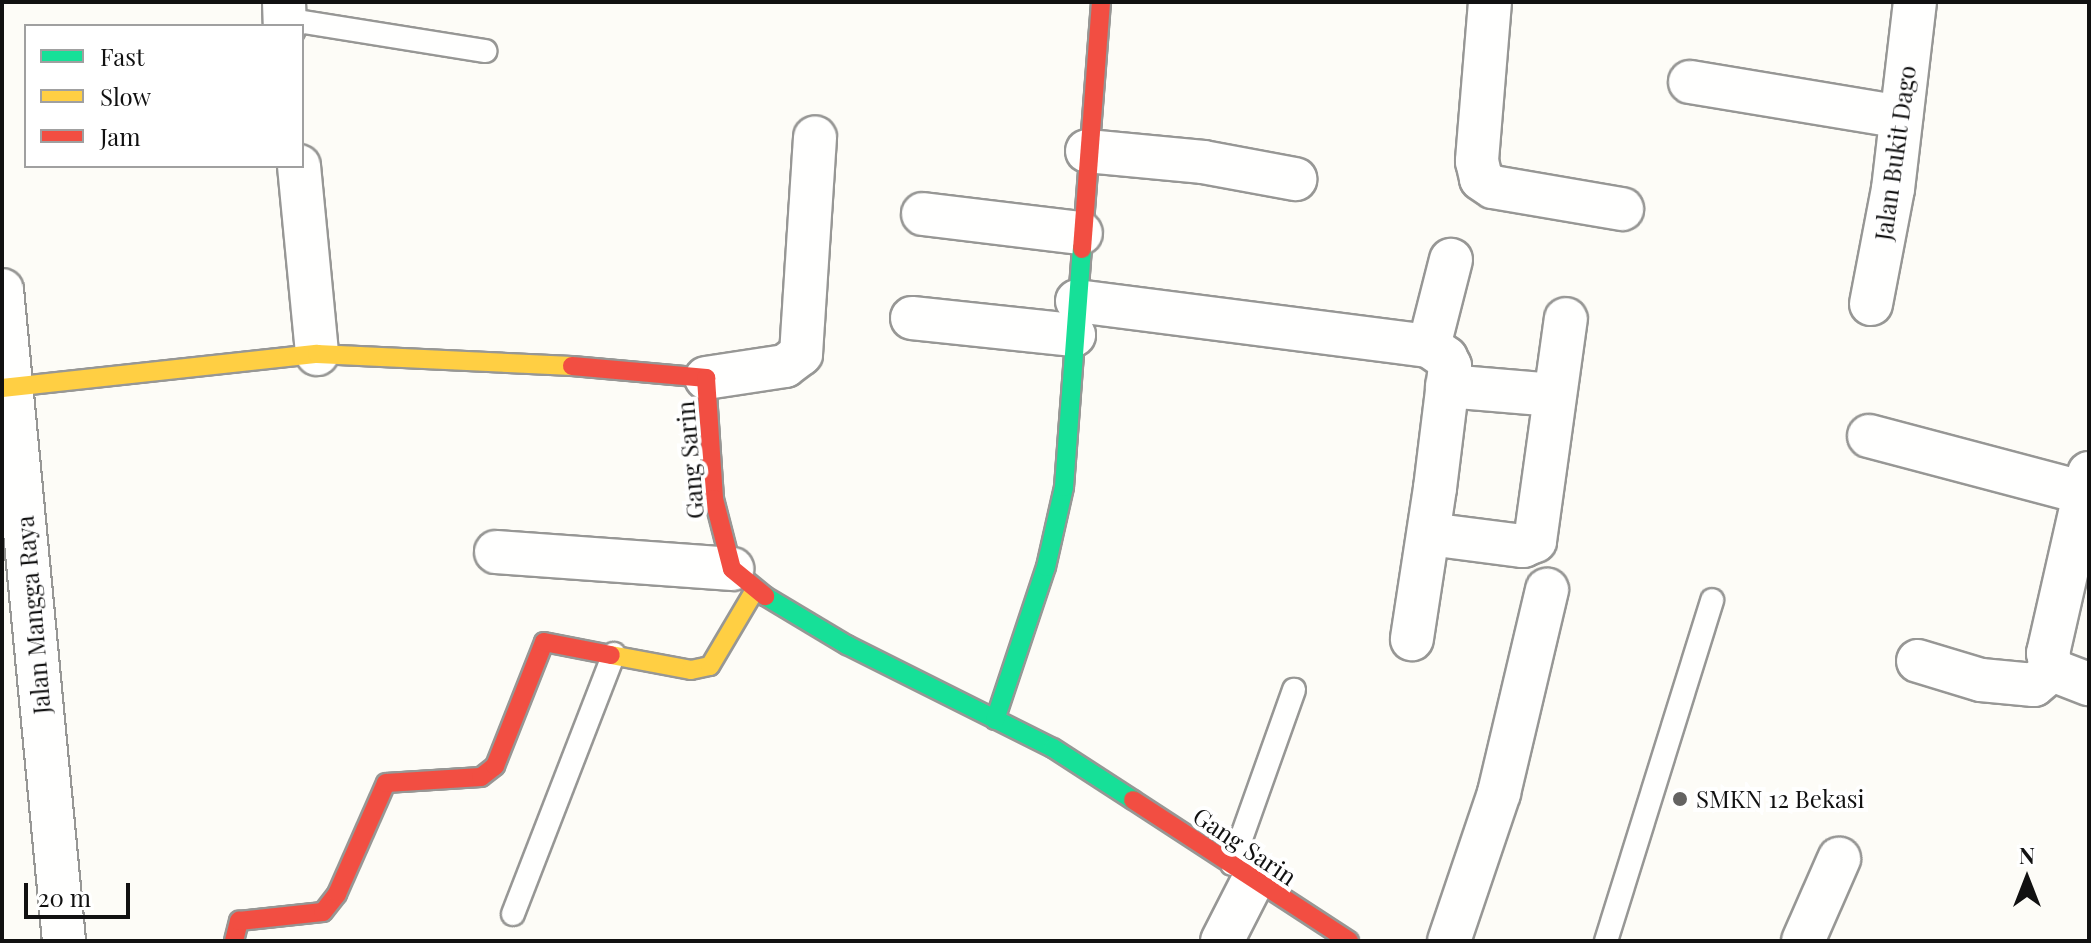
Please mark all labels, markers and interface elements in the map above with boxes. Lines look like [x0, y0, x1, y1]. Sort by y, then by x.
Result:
legend [24, 24, 304, 168]
text: Fast [100, 40, 145, 72]
street label: Jalan Bukit Dago [1868, 63, 1922, 243]
text: Slow [100, 80, 151, 112]
text: Jam [100, 120, 141, 152]
street label: Gang Sarin [670, 400, 710, 520]
street label: Jalan Mangga Raya [10, 514, 56, 716]
place label: SMKN 12 Bekasi [1696, 785, 1865, 813]
marker: SMKN 12 Bekasi [1671, 790, 1689, 808]
street label: Gang Sarin [1188, 801, 1302, 891]
north arrow [1987, 839, 2067, 919]
text: N [2019, 840, 2035, 870]
scale bar [28, 867, 134, 917]
text: 20 m [38, 881, 91, 913]

